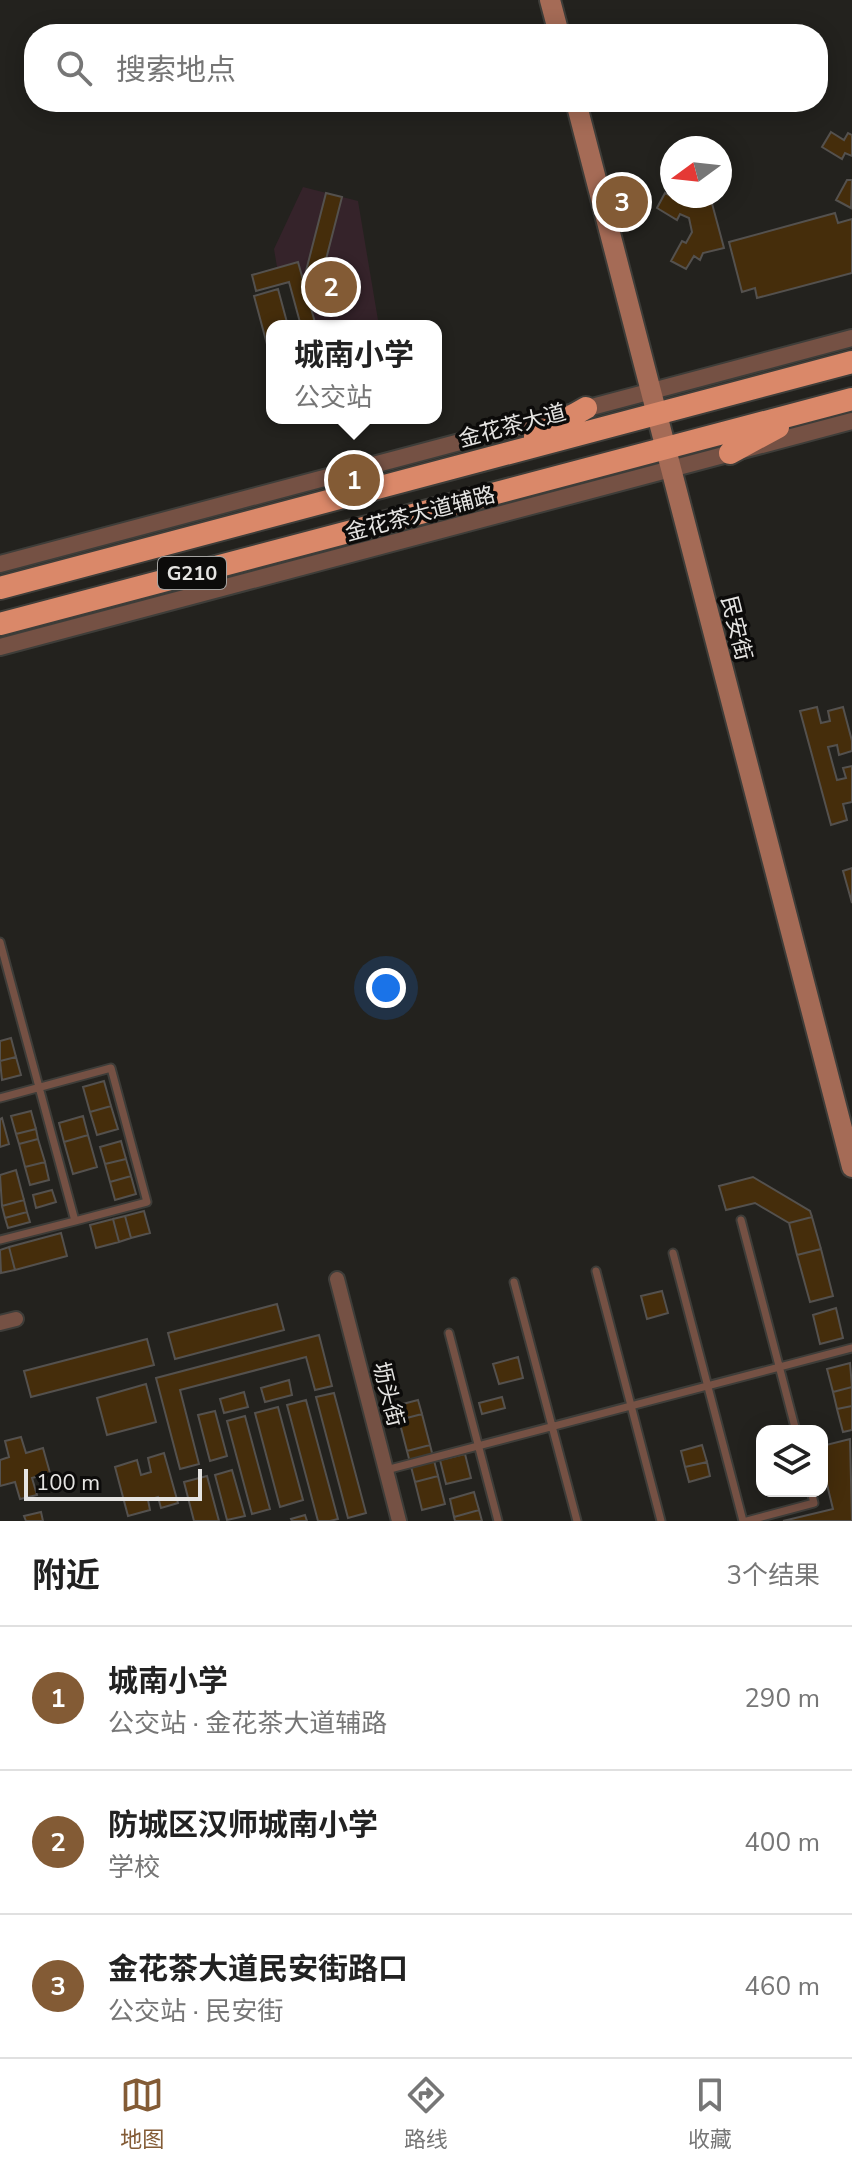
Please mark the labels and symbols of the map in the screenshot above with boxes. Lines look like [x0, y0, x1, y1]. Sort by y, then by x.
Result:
north arrow [660, 136, 732, 208]
pin: 3 [596, 172, 648, 232]
pin: 2 [305, 257, 357, 317]
street label: 金花茶大道 [455, 397, 569, 455]
pin: 1 [328, 450, 380, 510]
street label: 金花茶大道辅路 [342, 480, 499, 548]
road number: G210 [158, 557, 226, 589]
street label: 民安街 [713, 593, 759, 664]
your location [366, 968, 406, 1008]
street label: 坜头街 [365, 1359, 411, 1430]
scale bar [24, 1465, 202, 1501]

